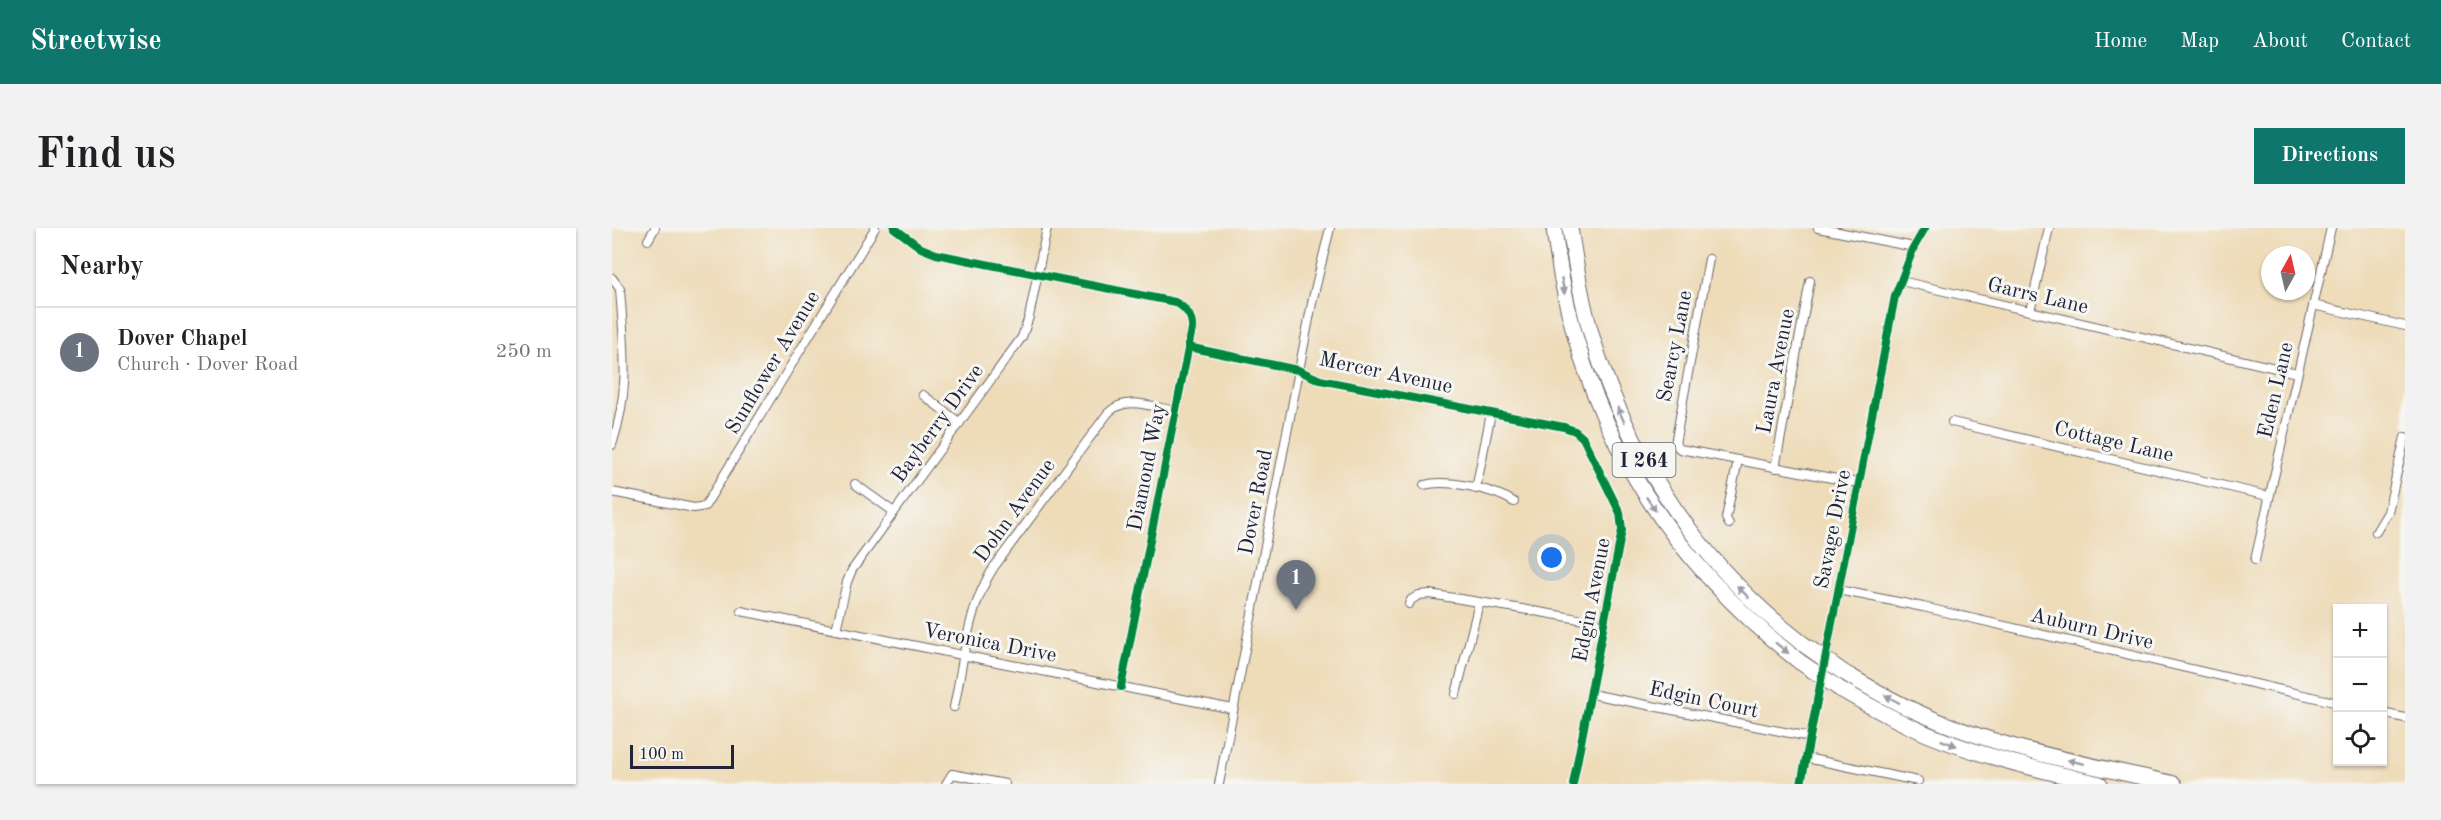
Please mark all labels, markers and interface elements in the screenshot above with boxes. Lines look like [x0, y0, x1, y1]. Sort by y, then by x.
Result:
text: Streetwise [30, 28, 162, 56]
text: Home [2094, 31, 2147, 52]
text: Map [2180, 31, 2219, 52]
text: About [2252, 31, 2308, 52]
text: Contact [2341, 31, 2411, 52]
button: Directions [2254, 128, 2405, 184]
text: Find us [36, 135, 175, 177]
north arrow [2261, 246, 2315, 300]
text: Nearby [60, 254, 144, 280]
street label: Garrs Lane [1985, 275, 2090, 318]
one-way arrow [1559, 276, 1568, 295]
street label: Sunflower Avenue [722, 288, 824, 438]
street label: Searcy Lane [1654, 289, 1697, 404]
street label: Laura Avenue [1754, 307, 1799, 436]
text: Dover Chapel [117, 328, 248, 350]
street label: Eden Lane [2255, 340, 2298, 440]
text: 1 [74, 342, 85, 362]
text: 250 m [496, 342, 552, 362]
street label: Mercer Avenue [1317, 349, 1454, 398]
text: Church · Dover Road [117, 355, 298, 375]
street label: Bayberry Drive [888, 361, 988, 487]
street label: Diamond Way [1125, 402, 1170, 533]
one-way arrow [1616, 406, 1626, 424]
street label: Cottage Lane [2052, 419, 2175, 466]
road number: I 264 [1612, 443, 1676, 477]
street label: Dover Road [1236, 448, 1277, 557]
street label: Dohn Avenue [971, 455, 1060, 566]
street label: Savage Drive [1812, 468, 1855, 591]
one-way arrow [1645, 496, 1657, 512]
street label: Edgin Avenue [1570, 536, 1615, 664]
your location [1537, 543, 1566, 572]
pin: 1 [1276, 560, 1316, 610]
one-way arrow [1737, 585, 1751, 599]
map controls [2333, 604, 2387, 766]
button: + [2333, 604, 2387, 658]
street label: Auburn Drive [2028, 605, 2155, 654]
street label: Veronica Drive [921, 620, 1058, 667]
one-way arrow [1774, 641, 1790, 654]
button: − [2333, 658, 2387, 712]
street label: Edgin Court [1647, 679, 1760, 722]
one-way arrow [1883, 695, 1900, 704]
button: locate [2333, 712, 2387, 766]
one-way arrow [1941, 738, 1959, 748]
scale bar [630, 742, 734, 770]
text: 100 m [639, 747, 684, 763]
one-way arrow [2067, 756, 2085, 766]

